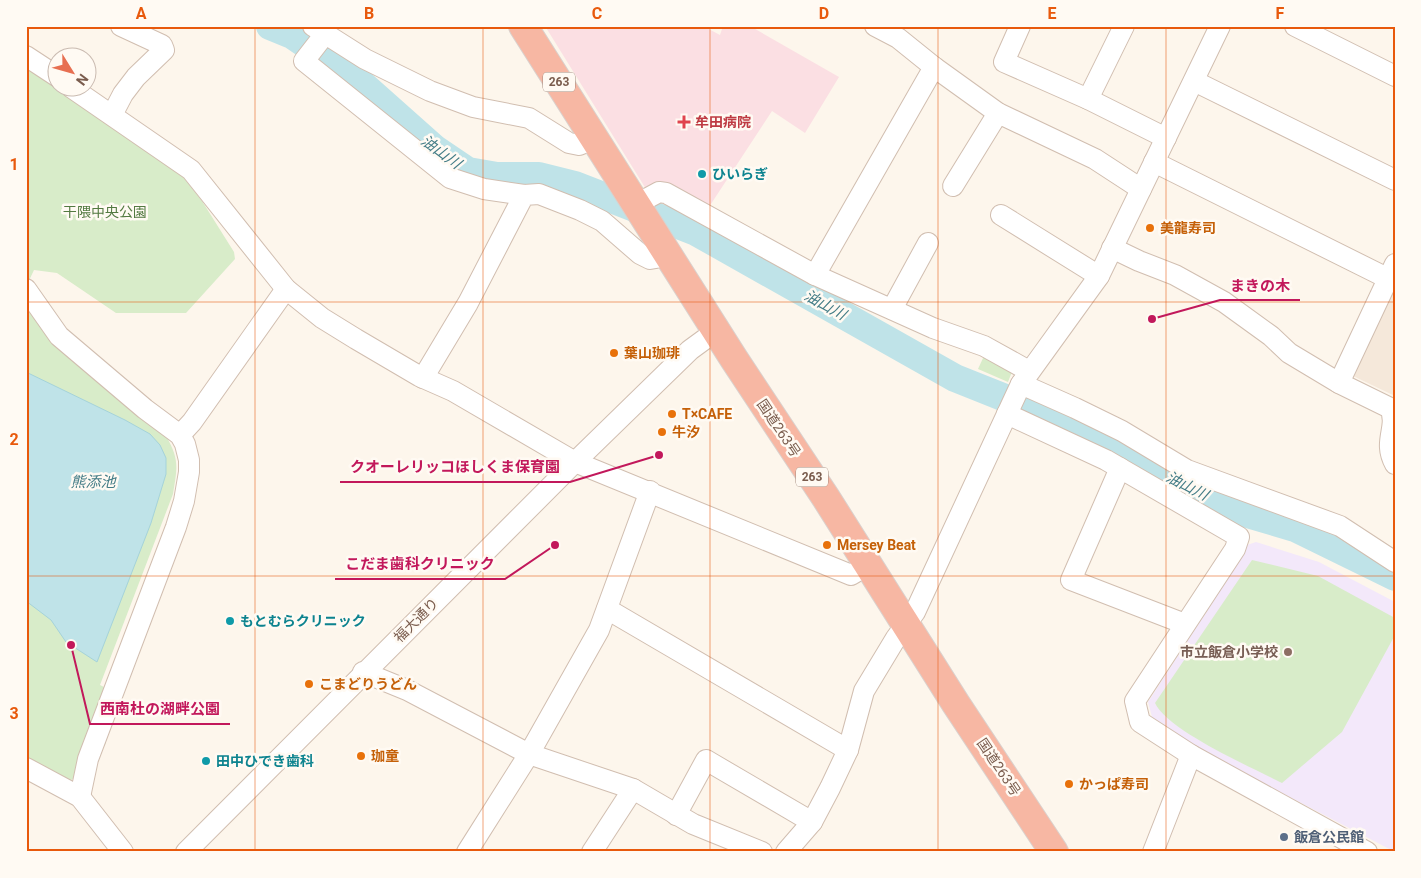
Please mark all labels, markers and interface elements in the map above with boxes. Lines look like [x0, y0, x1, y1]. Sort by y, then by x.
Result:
text: A [136, 4, 147, 23]
text: B [364, 4, 374, 23]
text: C [592, 4, 602, 23]
text: D [819, 4, 829, 23]
text: E [1048, 4, 1057, 23]
text: F [1276, 4, 1285, 23]
north arrow [48, 48, 98, 98]
text: N [73, 71, 92, 89]
road number: 263 [543, 72, 575, 91]
place label: 牟田病院 [695, 114, 751, 130]
marker: 牟田病院 [677, 115, 691, 129]
water label: 油山川 [418, 131, 466, 174]
text: 1 [9, 155, 19, 174]
place label: ひいらぎ [712, 166, 768, 182]
marker: ひいらぎ [696, 168, 708, 180]
park label: 干隈中央公園 [63, 204, 147, 220]
place label: 美龍寿司 [1160, 220, 1216, 236]
marker: 美龍寿司 [1144, 222, 1156, 234]
callout: まきの木 [1220, 270, 1300, 300]
text: まきの木 [1230, 277, 1290, 295]
water label: 油山川 [801, 286, 851, 325]
place label: 葉山珈琲 [624, 345, 680, 361]
marker: 葉山珈琲 [608, 347, 620, 359]
street label: 国道263号 [754, 396, 804, 460]
place label: T×CAFE [682, 406, 732, 422]
marker: T×CAFE [666, 408, 678, 420]
place label: 牛汐 [672, 424, 700, 440]
marker: 牛汐 [656, 426, 668, 438]
text: 2 [9, 430, 19, 449]
callout: クオーレリッコほしくま保育園 [340, 452, 570, 482]
text: クオーレリッコほしくま保育園 [350, 458, 560, 476]
road number: 263 [796, 468, 828, 487]
water label: 油山川 [1163, 468, 1213, 505]
water label: 熊添池 [70, 473, 117, 491]
place label: Mersey Beat [837, 537, 916, 553]
marker: Mersey Beat [821, 539, 833, 551]
callout: こだま歯科クリニック [335, 549, 505, 579]
text: こだま歯科クリニック [345, 555, 495, 573]
street label: 福大通り [391, 595, 441, 645]
place label: もとむらクリニック [240, 613, 366, 629]
marker: もとむらクリニック [224, 615, 236, 627]
place label: 市立飯倉小学校 [1180, 644, 1278, 660]
marker: 市立飯倉小学校 [1282, 646, 1294, 658]
place label: こまどりうどん [319, 676, 417, 692]
marker: こまどりうどん [303, 678, 315, 690]
callout: 西南杜の湖畔公園 [90, 694, 230, 724]
text: 西南杜の湖畔公園 [100, 700, 220, 718]
text: 3 [9, 704, 19, 723]
street label: 国道263号 [974, 735, 1024, 799]
place label: 珈童 [371, 748, 399, 764]
marker: 珈童 [355, 750, 367, 762]
place label: 田中ひでき歯科 [216, 753, 314, 769]
marker: 田中ひでき歯科 [200, 755, 212, 767]
place label: かっぱ寿司 [1079, 776, 1149, 792]
marker: かっぱ寿司 [1063, 778, 1075, 790]
place label: 飯倉公民館 [1294, 829, 1364, 845]
marker: 飯倉公民館 [1278, 831, 1290, 843]

